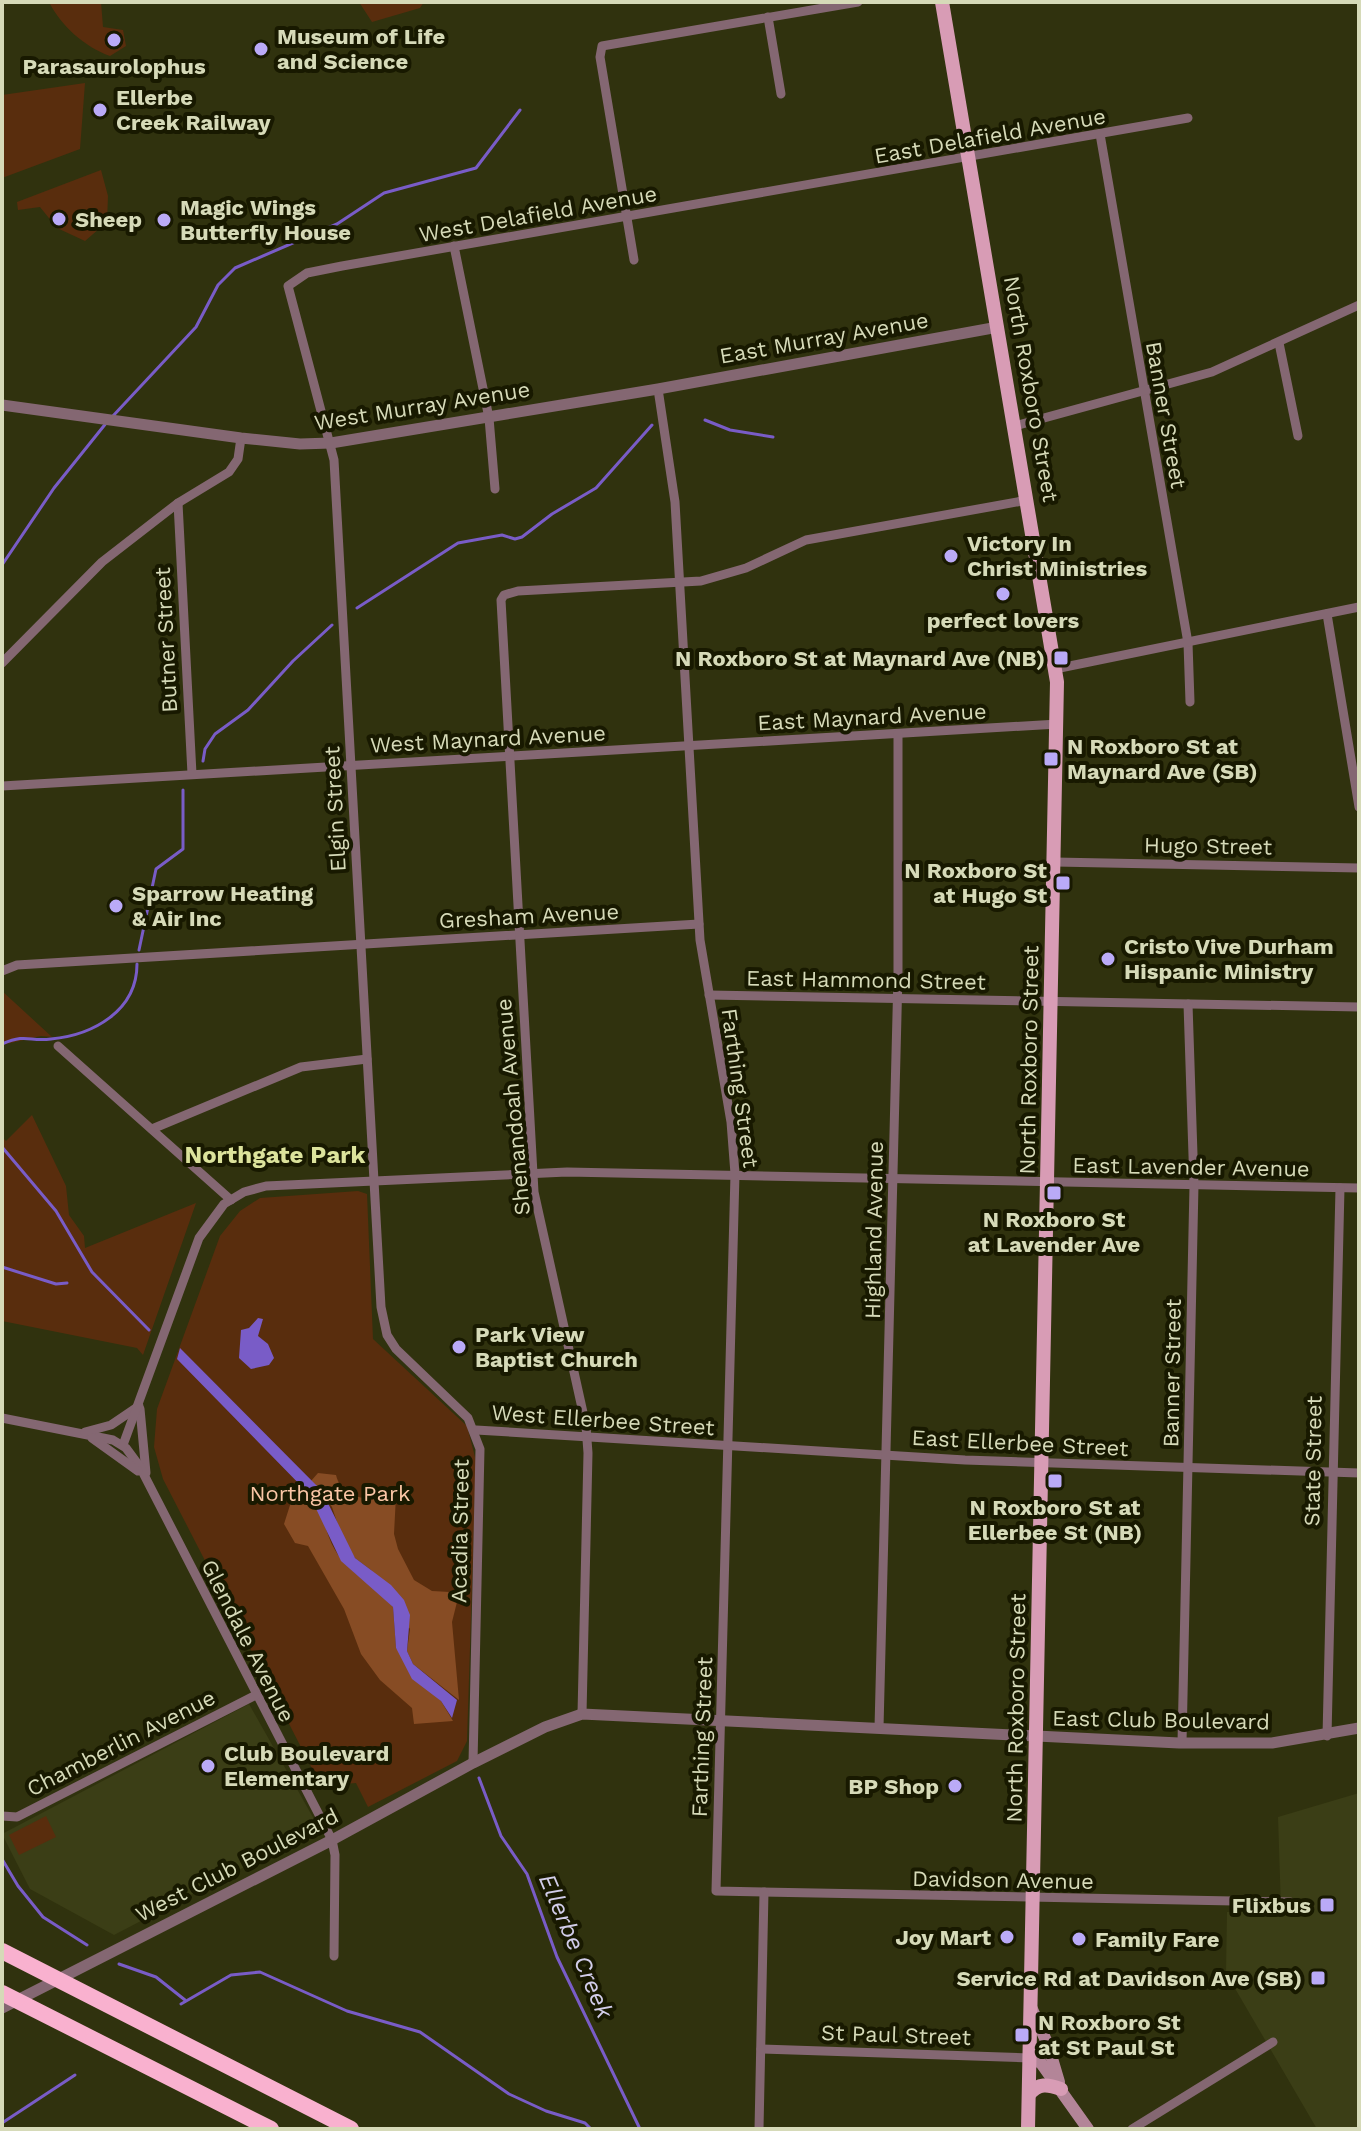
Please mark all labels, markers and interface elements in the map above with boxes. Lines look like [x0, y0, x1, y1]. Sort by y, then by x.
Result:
place label: Museum of Life and Science [277, 24, 445, 74]
marker: Parasaurolophus [105, 31, 123, 49]
marker: Museum of Life and Science [252, 40, 270, 58]
place label: Parasaurolophus [22, 54, 206, 79]
place label: Ellerbe Creek Railway [116, 85, 271, 135]
marker: Ellerbe Creek Railway [91, 101, 109, 119]
street label: East Delafield Avenue [872, 103, 1108, 169]
street label: West Delafield Avenue [417, 181, 659, 247]
place label: Magic Wings Butterfly House [180, 195, 351, 245]
place label: Sheep [75, 207, 142, 232]
marker: Sheep [50, 210, 68, 228]
marker: Magic Wings Butterfly House [155, 211, 173, 229]
street label: North Roxboro Street [999, 274, 1063, 504]
street label: East Murray Avenue [718, 307, 930, 369]
street label: Banner Street [1141, 339, 1191, 491]
street label: West Murray Avenue [312, 377, 532, 435]
place label: Victory In Christ Ministries [967, 531, 1148, 581]
marker: Victory In Christ Ministries [942, 547, 960, 565]
street label: Butner Street [150, 567, 182, 713]
marker: perfect lovers [994, 585, 1012, 603]
place label: perfect lovers [927, 608, 1079, 633]
place label: N Roxboro St at Maynard Ave (NB) [675, 646, 1045, 671]
marker: N Roxboro St at Maynard Ave (NB) [1052, 649, 1070, 667]
street label: East Maynard Avenue [757, 699, 987, 735]
street label: West Maynard Avenue [369, 720, 607, 758]
place label: N Roxboro St at Maynard Ave (SB) [1067, 734, 1258, 784]
street label: Elgin Street [319, 746, 351, 872]
marker: N Roxboro St at Maynard Ave (SB) [1042, 750, 1060, 768]
street label: Hugo Street [1144, 832, 1272, 860]
place label: N Roxboro St at Hugo St [904, 858, 1047, 908]
marker: N Roxboro St at Hugo St [1054, 874, 1072, 892]
place label: Sparrow Heating & Air Inc [132, 881, 314, 931]
marker: Sparrow Heating & Air Inc [107, 897, 125, 915]
street label: Gresham Avenue [438, 899, 620, 933]
place label: Cristo Vive Durham Hispanic Ministry [1124, 934, 1334, 984]
street label: North Roxboro Street [1015, 945, 1043, 1175]
marker: Cristo Vive Durham Hispanic Ministry [1099, 950, 1117, 968]
street label: East Hammond Street [746, 965, 986, 995]
street label: Shenandoah Avenue [491, 998, 535, 1216]
street label: Farthing Street [716, 1007, 764, 1169]
district label: Northgate Park [184, 1141, 366, 1169]
street label: Highland Avenue [860, 1141, 888, 1319]
street label: East Lavender Avenue [1072, 1152, 1310, 1182]
marker: N Roxboro St at Lavender Ave [1045, 1184, 1063, 1202]
place label: N Roxboro St at Lavender Ave [968, 1207, 1140, 1257]
street label: Banner Street [1158, 1298, 1186, 1448]
place label: Park View Baptist Church [475, 1322, 638, 1372]
marker: Park View Baptist Church [450, 1338, 468, 1356]
street label: State Street [1299, 1395, 1327, 1527]
street label: West Ellerbee Street [491, 1400, 715, 1440]
street label: East Ellerbee Street [911, 1425, 1129, 1461]
street label: Acadia Street [446, 1459, 474, 1603]
marker: N Roxboro St at Ellerbee St (NB) [1046, 1472, 1064, 1490]
park label: Northgate Park [250, 1481, 410, 1506]
place label: N Roxboro St at Ellerbee St (NB) [968, 1495, 1142, 1545]
street label: Glendale Avenue [196, 1556, 300, 1726]
street label: North Roxboro Street [1002, 1593, 1030, 1823]
street label: Farthing Street [687, 1656, 717, 1818]
street label: Chamberlin Avenue [23, 1685, 219, 1801]
street label: East Club Boulevard [1052, 1706, 1270, 1734]
place label: Club Boulevard Elementary [224, 1741, 389, 1791]
marker: Club Boulevard Elementary [199, 1757, 217, 1775]
place label: BP Shop [848, 1774, 939, 1799]
marker: BP Shop [946, 1777, 964, 1795]
street label: West Club Boulevard [131, 1803, 343, 1927]
street label: Davidson Avenue [912, 1866, 1094, 1894]
water label: Ellerbe Creek [533, 1869, 619, 2023]
place label: Flixbus [1232, 1893, 1311, 1918]
marker: Flixbus [1318, 1896, 1336, 1914]
place label: Joy Mart [895, 1925, 991, 1950]
place label: Family Fare [1095, 1927, 1220, 1952]
marker: Joy Mart [998, 1928, 1016, 1946]
marker: Family Fare [1070, 1930, 1088, 1948]
place label: Service Rd at Davidson Ave (SB) [956, 1966, 1302, 1991]
marker: Service Rd at Davidson Ave (SB) [1309, 1969, 1327, 1987]
place label: N Roxboro St at St Paul St [1038, 2010, 1181, 2060]
street label: St Paul Street [821, 2020, 971, 2050]
marker: N Roxboro St at St Paul St [1013, 2026, 1031, 2044]

